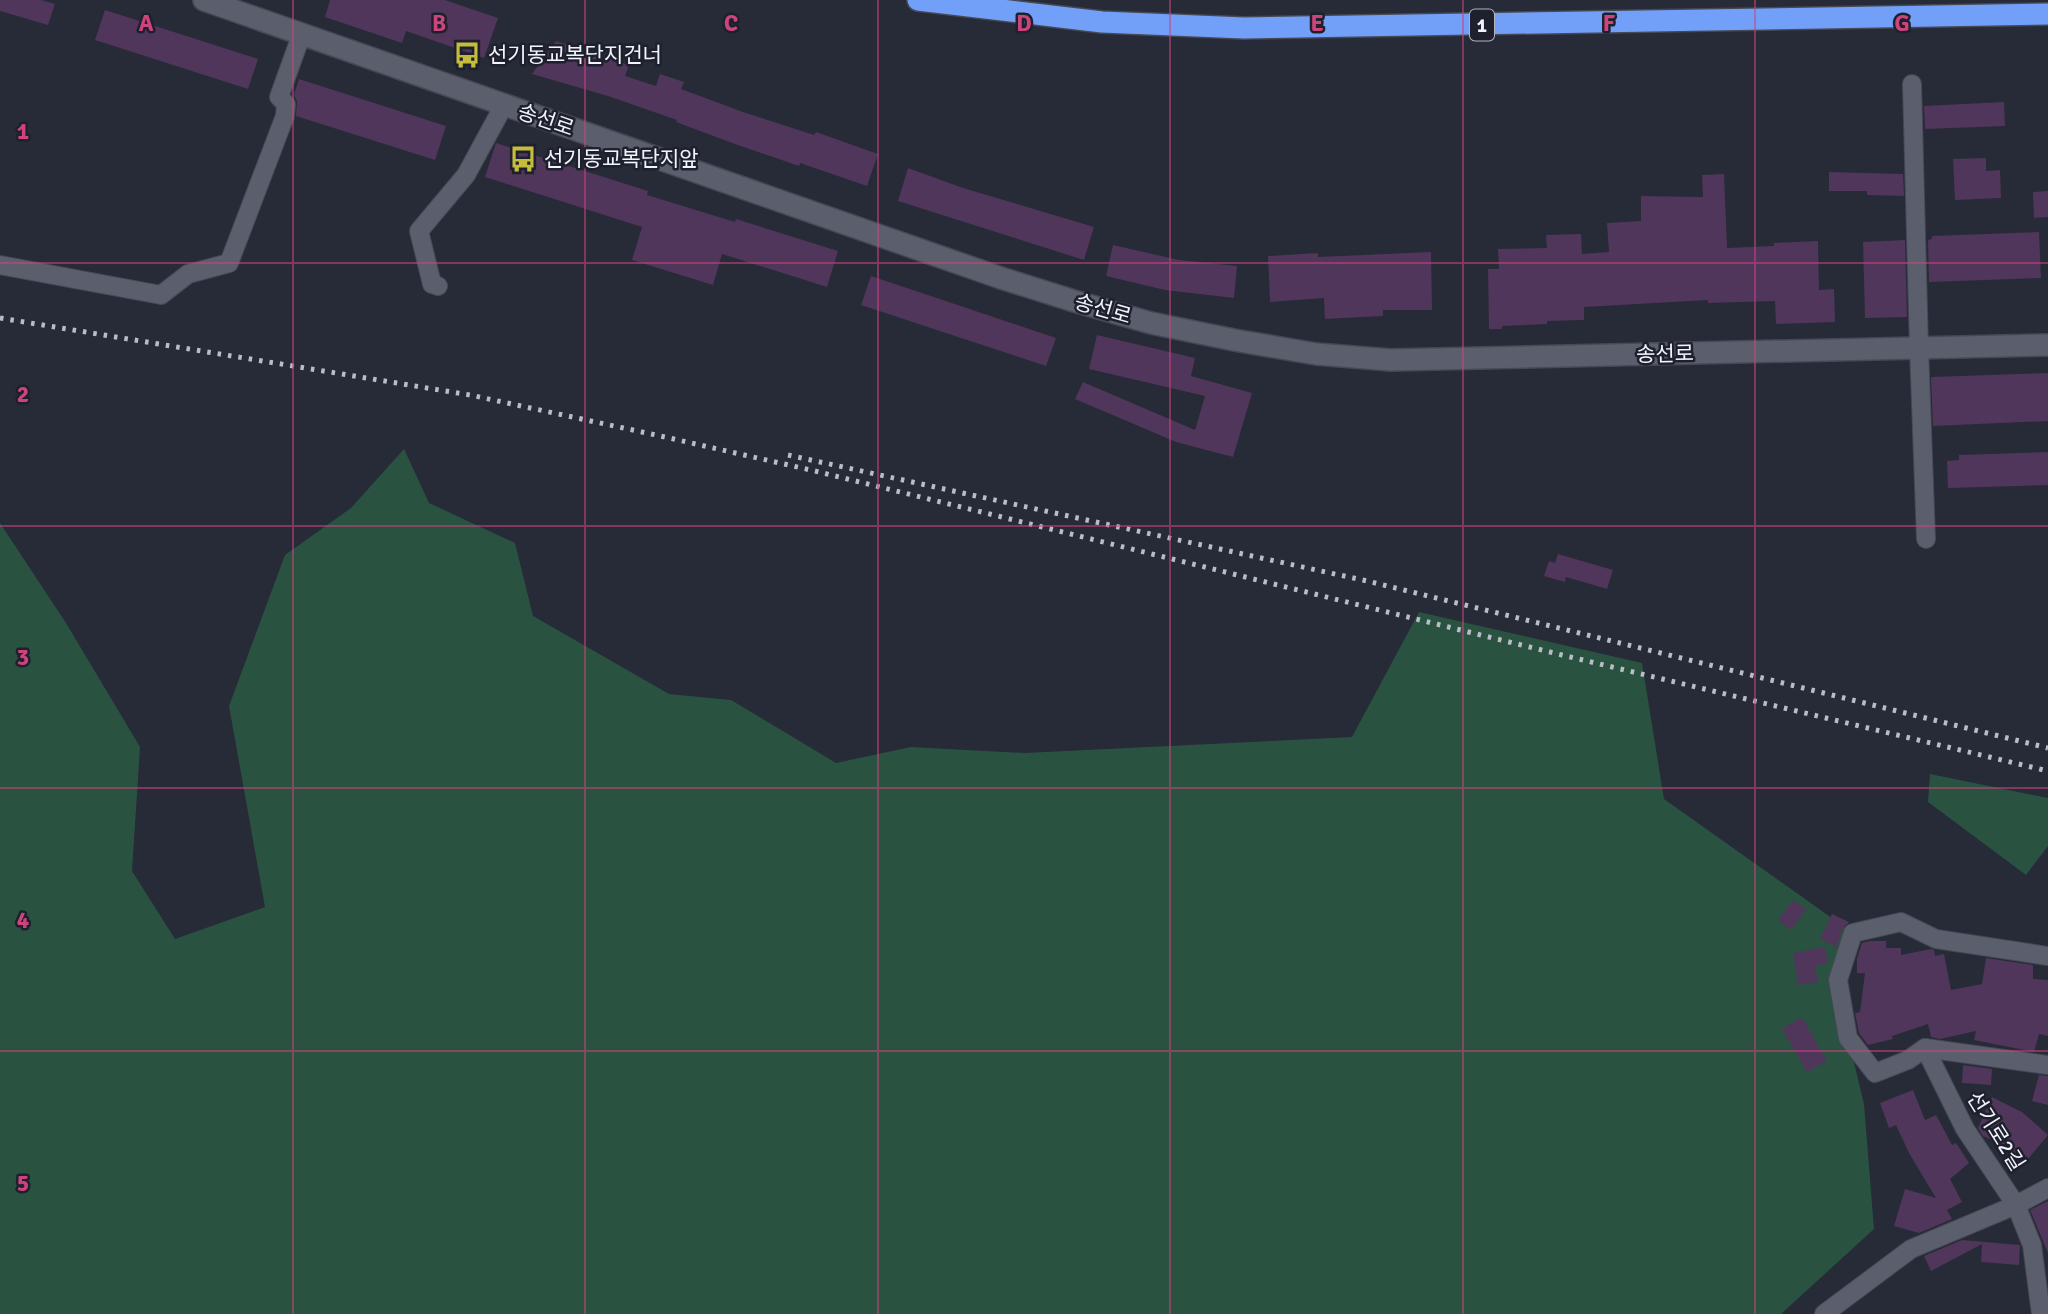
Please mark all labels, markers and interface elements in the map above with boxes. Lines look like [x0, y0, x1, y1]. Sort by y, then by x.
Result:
text: A [139, 9, 154, 38]
text: B [432, 9, 446, 38]
text: C [724, 9, 738, 38]
text: D [1016, 9, 1032, 38]
text: E [1310, 9, 1324, 38]
text: F [1603, 9, 1615, 38]
text: G [1894, 9, 1910, 38]
road number: 1 [1470, 10, 1494, 41]
bus stop icon: 선기동교복단지건너 [452, 40, 482, 70]
place label: 선기동교복단지건너 [488, 42, 662, 68]
street label: 송선로 [514, 98, 578, 142]
text: 1 [17, 117, 29, 146]
bus stop icon: 선기동교복단지앞 [508, 144, 538, 174]
place label: 선기동교복단지앞 [544, 146, 699, 172]
street label: 송선로 [1072, 289, 1134, 329]
street label: 송선로 [1636, 340, 1694, 368]
text: 2 [17, 380, 29, 409]
text: 3 [17, 643, 29, 672]
text: 4 [17, 906, 29, 935]
street label: 선기로2길 [1961, 1087, 2031, 1175]
text: 5 [17, 1169, 29, 1198]

